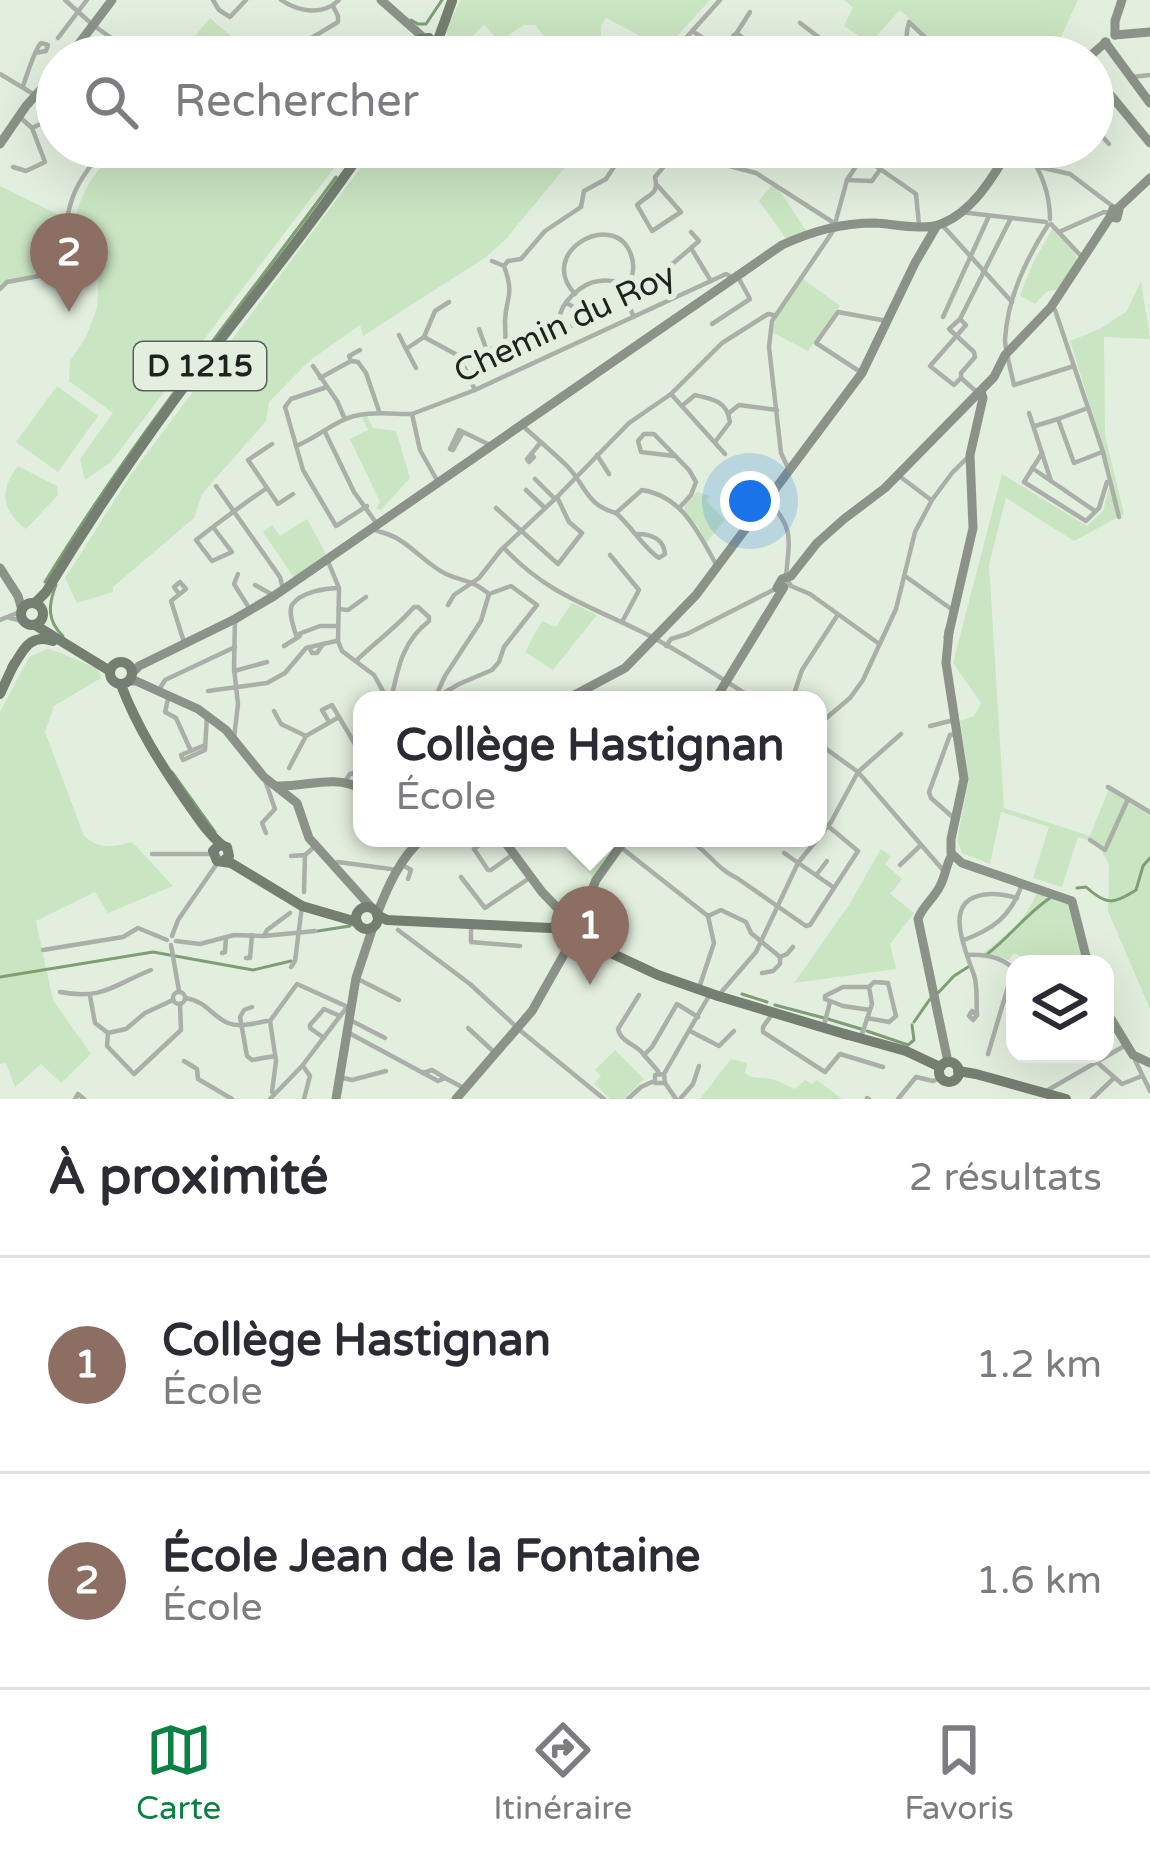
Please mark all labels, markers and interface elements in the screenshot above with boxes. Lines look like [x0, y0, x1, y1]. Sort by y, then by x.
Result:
search box [36, 36, 1114, 168]
icon: search [78, 69, 144, 135]
text: Rechercher [174, 75, 419, 129]
pin: 2 [30, 213, 108, 312]
street label: Chemin du Roy [448, 255, 681, 392]
road number: D 1215 [134, 342, 266, 390]
your location [720, 471, 780, 531]
popup [353, 691, 827, 847]
text: Collège Hastignan [396, 719, 784, 773]
text: École [396, 773, 496, 820]
pin: 1 [551, 886, 629, 985]
map controls [1006, 955, 1114, 1063]
button: layers [1006, 955, 1114, 1063]
text: À proximité [48, 1146, 328, 1208]
text: 2 résultats [909, 1154, 1102, 1201]
text: Collège Hastignan [162, 1314, 551, 1368]
text: 1 [75, 1341, 99, 1388]
text: 1.2 km [976, 1341, 1102, 1388]
text: École [162, 1368, 262, 1415]
text: École Jean de la Fontaine [162, 1530, 701, 1584]
text: 2 [75, 1557, 99, 1604]
text: 1.6 km [976, 1557, 1102, 1604]
text: École [162, 1584, 262, 1631]
tab: Carte [136, 1717, 221, 1828]
tab: Itinéraire [493, 1717, 632, 1828]
tab: Favoris [904, 1717, 1014, 1828]

